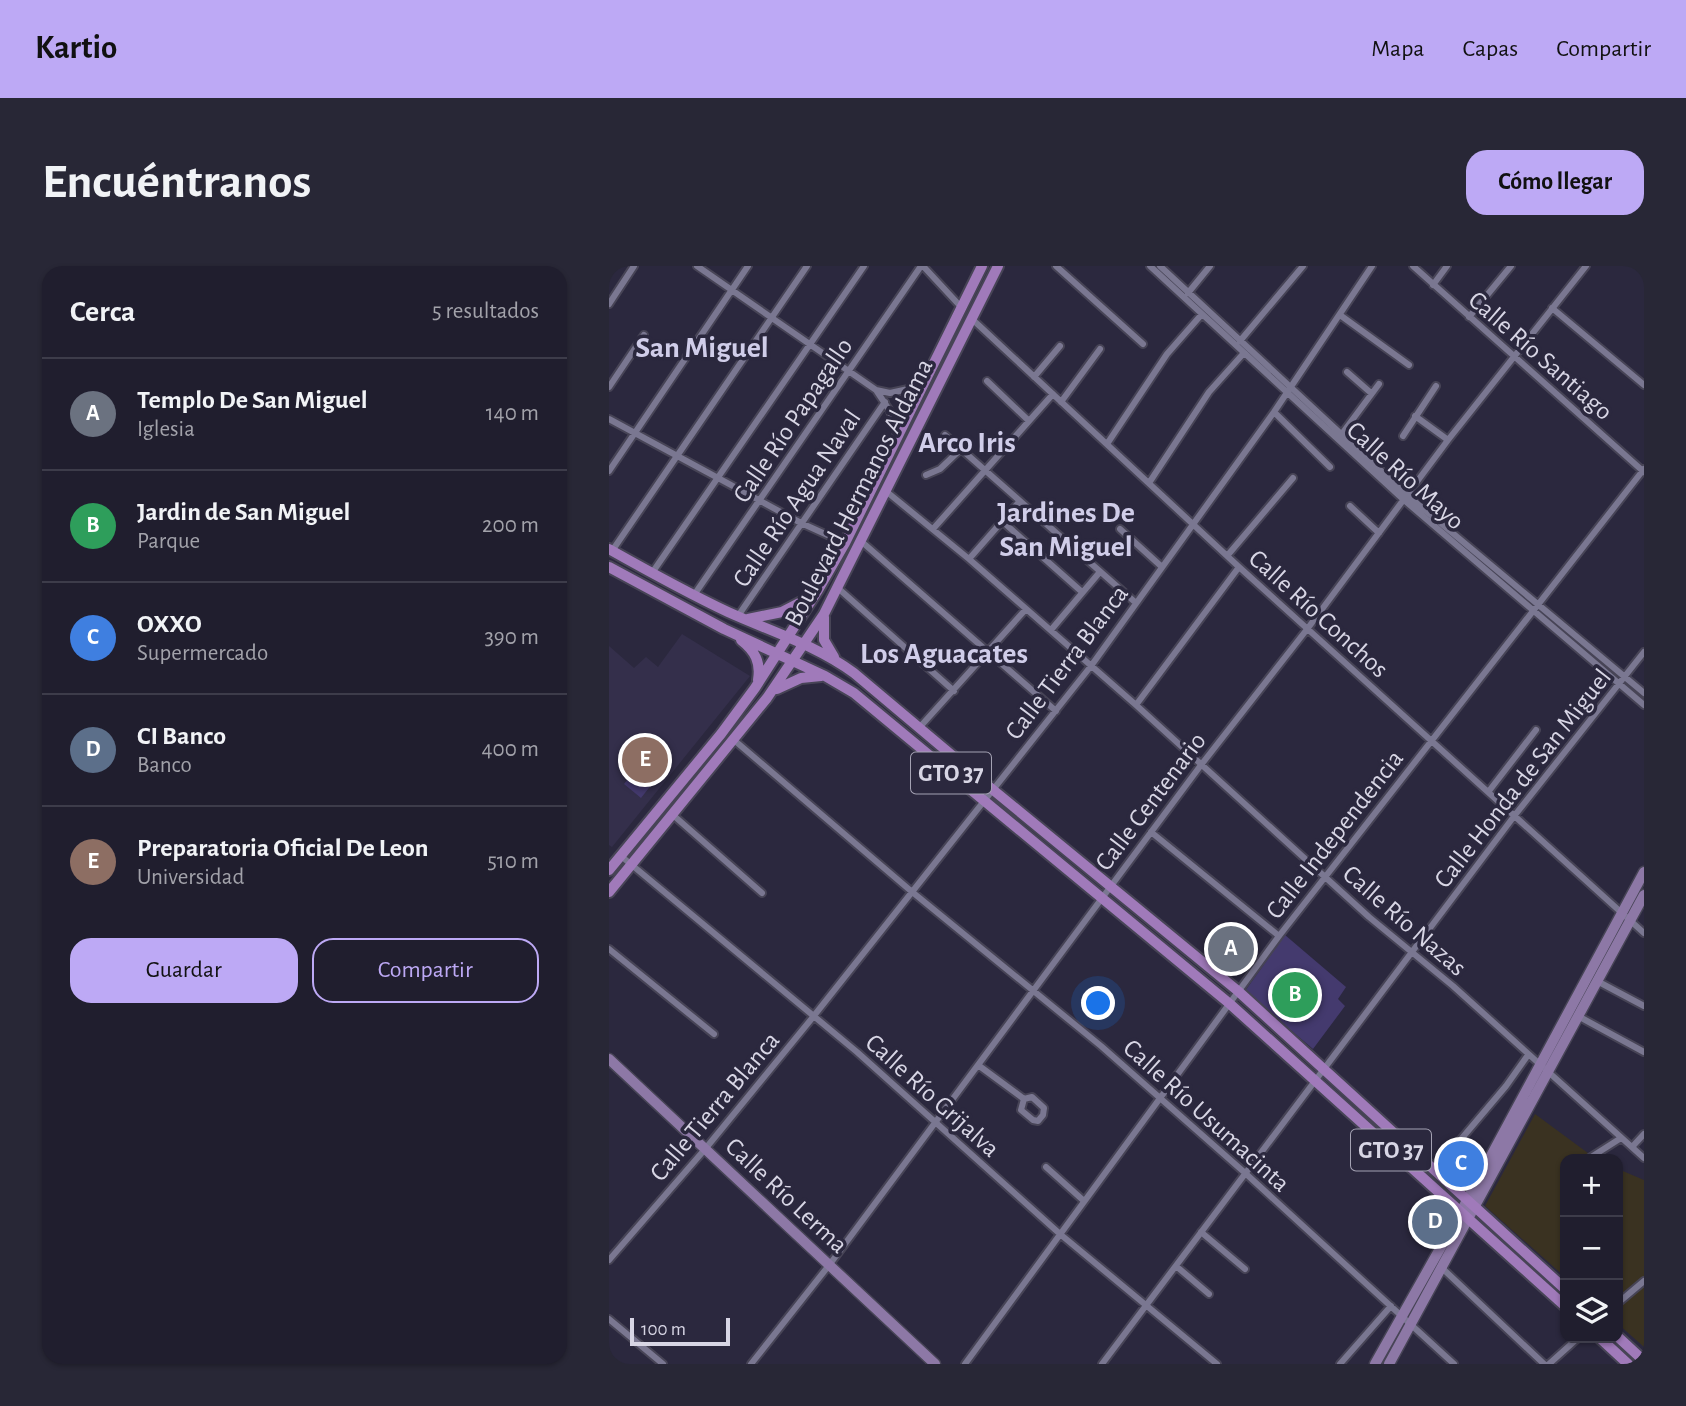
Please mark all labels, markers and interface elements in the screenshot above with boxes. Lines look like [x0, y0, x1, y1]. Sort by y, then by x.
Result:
text: Kartio [35, 32, 117, 65]
text: Mapa [1371, 37, 1424, 61]
text: Capas [1462, 37, 1518, 61]
text: Compartir [1556, 37, 1651, 61]
button: Cómo llegar [1466, 150, 1644, 215]
text: Encuéntranos [42, 158, 311, 207]
street label: Calle Río Santiago [1463, 286, 1617, 425]
text: Cerca [70, 297, 135, 327]
text: 5 resultados [432, 300, 539, 323]
district label: San Miguel [635, 333, 769, 363]
street label: Calle Río Papagallo [728, 334, 857, 508]
street label: Boulevard Hermanos Aldama [780, 355, 938, 630]
text: Templo De San Miguel [137, 387, 368, 413]
text: A [86, 402, 100, 425]
text: 140 m [486, 402, 539, 425]
street label: Calle Río Agua Naval [728, 405, 866, 592]
street label: Calle Río Mayo [1342, 417, 1469, 535]
text: Iglesia [137, 418, 195, 441]
district label: Arco Iris [918, 428, 1016, 458]
district label: Jardines De San Miguel [997, 498, 1135, 562]
text: Jardin de San Miguel [137, 499, 350, 525]
text: B [86, 514, 100, 537]
text: 200 m [482, 514, 539, 537]
text: Parque [137, 530, 200, 553]
street label: Calle Río Conchos [1244, 545, 1393, 683]
street label: Calle Tierra Blanca [1000, 581, 1133, 745]
text: OXXO [137, 611, 202, 637]
text: C [87, 626, 99, 649]
text: 390 m [484, 626, 539, 649]
district label: Los Aguacates [860, 639, 1028, 669]
text: Supermercado [137, 642, 268, 665]
street label: Calle Honda de San Miguel [1430, 664, 1616, 893]
text: CI Banco [137, 723, 226, 749]
street label: Calle Centenario [1091, 728, 1211, 876]
pin: E [622, 734, 668, 786]
text: D [85, 738, 101, 761]
text: 400 m [481, 738, 539, 761]
street label: Calle Independencia [1261, 745, 1408, 924]
road number: GTO 37 [911, 752, 991, 794]
text: Banco [137, 754, 192, 777]
text: Preparatoria Oficial De Leon [137, 835, 429, 861]
text: E [87, 850, 99, 873]
text: 510 m [487, 850, 539, 873]
street label: Calle Río Nazas [1338, 860, 1471, 981]
text: Universidad [137, 866, 244, 889]
pin: A [1208, 923, 1254, 975]
button: Guardar [70, 938, 298, 1003]
button: Compartir [312, 938, 539, 1003]
pin: B [1272, 969, 1318, 1021]
your location [1081, 986, 1115, 1020]
street label: Calle Tierra Blanca [645, 1027, 784, 1186]
street label: Calle Río Grijalva [860, 1029, 1004, 1162]
street label: Calle Río Usumacinta [1118, 1034, 1295, 1197]
road number: GTO 37 [1351, 1130, 1431, 1170]
street label: Calle Río Lerma [720, 1133, 852, 1258]
pin: C [1438, 1138, 1484, 1190]
map controls [1560, 1154, 1623, 1343]
button: + [1560, 1154, 1623, 1217]
pin: D [1412, 1196, 1458, 1248]
button: − [1560, 1217, 1623, 1280]
button: layers [1560, 1280, 1623, 1343]
scale bar [630, 1315, 730, 1347]
text: 100 m [641, 1320, 686, 1339]

